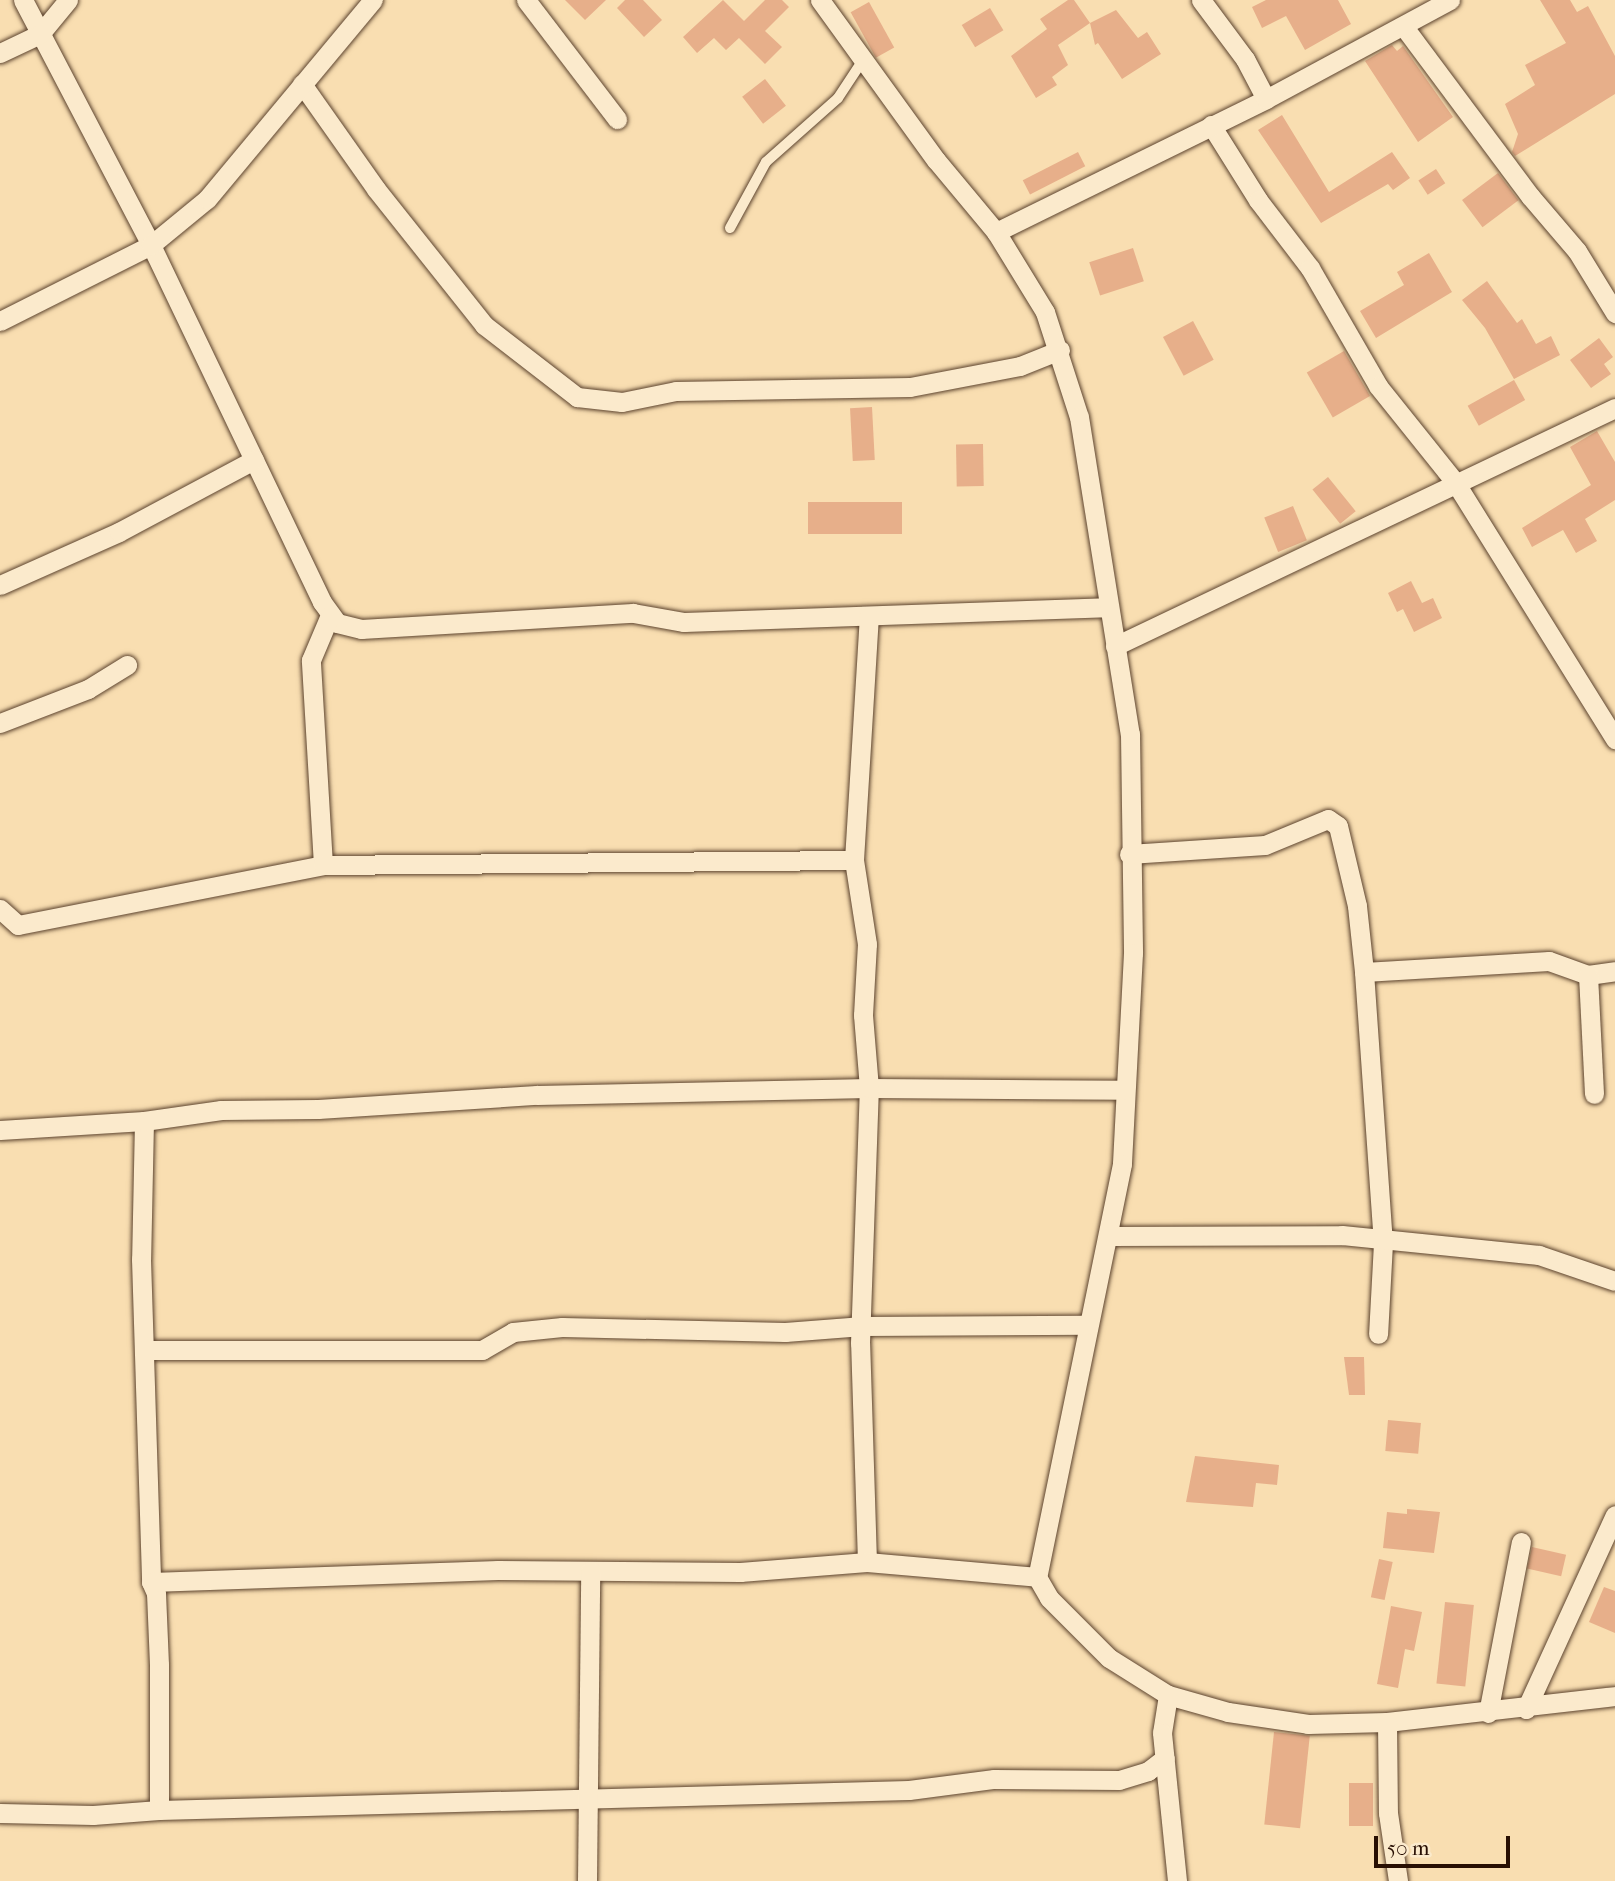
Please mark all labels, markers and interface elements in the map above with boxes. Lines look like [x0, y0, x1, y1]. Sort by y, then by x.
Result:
scale bar [1377, 1822, 1514, 1866]
text: 50 m [1387, 1836, 1430, 1860]

